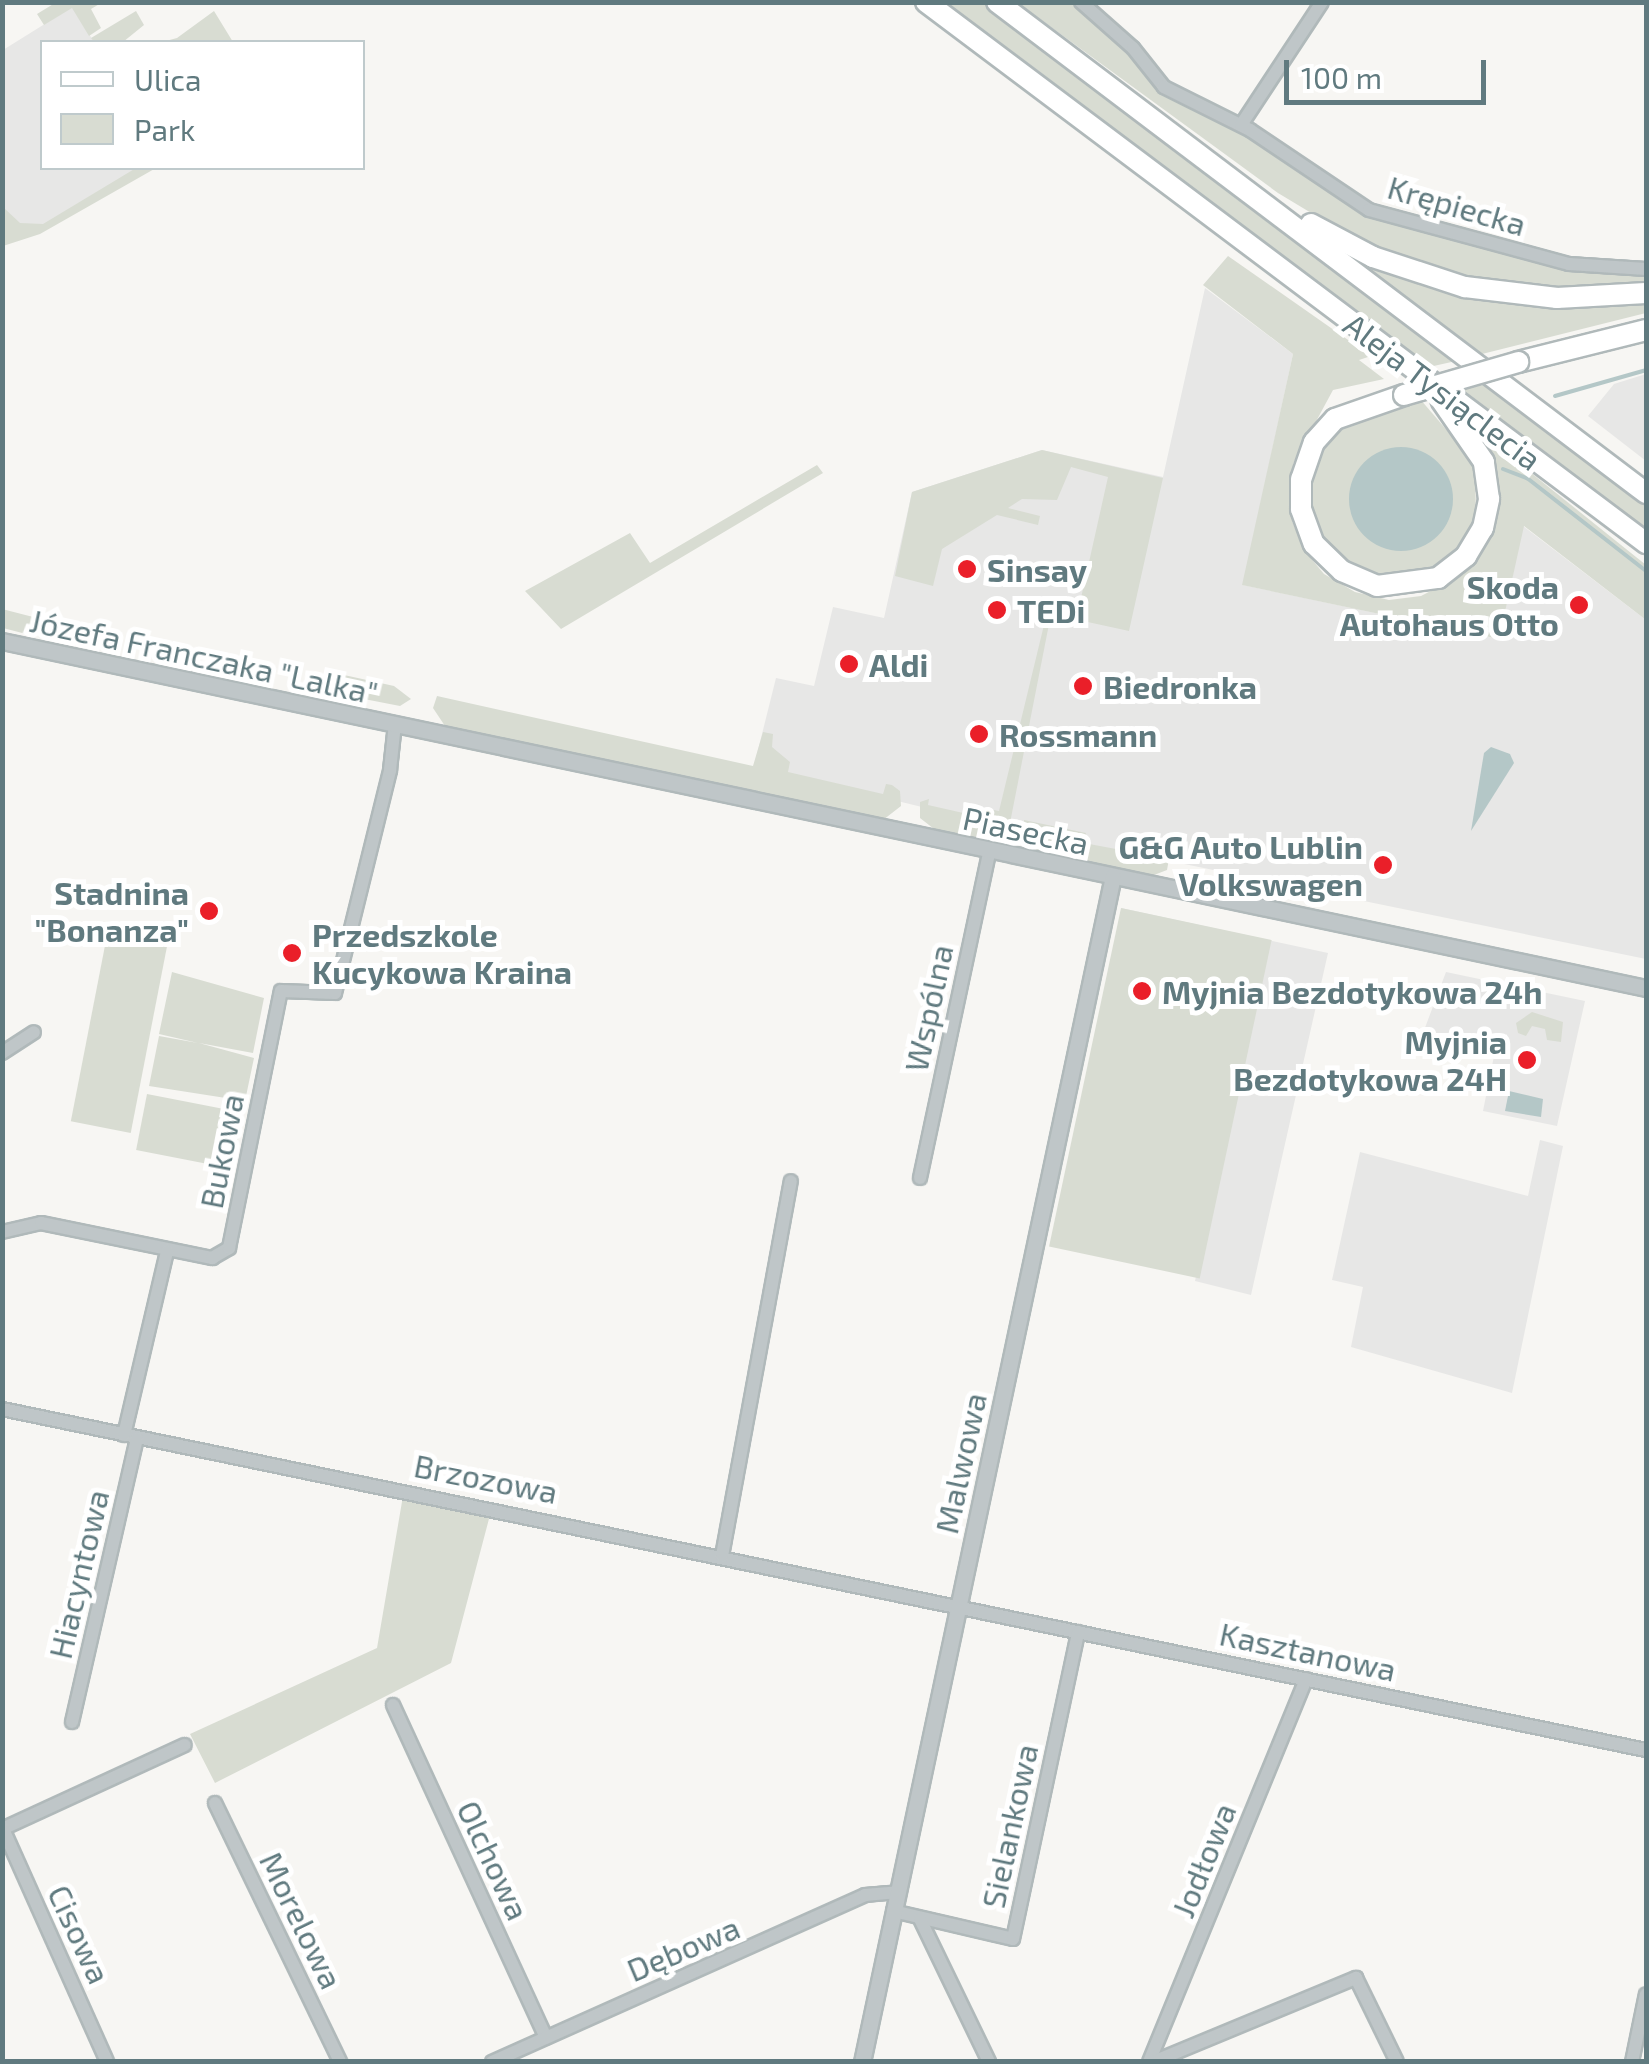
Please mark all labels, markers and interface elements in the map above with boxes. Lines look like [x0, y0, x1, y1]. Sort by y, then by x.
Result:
legend [40, 40, 365, 170]
scale bar [1289, 40, 1492, 102]
text: 100 m [1301, 59, 1382, 95]
text: Ulica [134, 61, 201, 97]
text: Park [134, 111, 195, 147]
street label: Krępiecka [1384, 167, 1530, 243]
street label: Aleja Tysiąclecia [1337, 304, 1549, 478]
place label: Sinsay [987, 550, 1087, 588]
marker: Sinsay [956, 558, 978, 580]
place label: Skoda Autohaus Otto [1340, 568, 1559, 643]
place label: TEDi [1017, 591, 1085, 629]
marker: Skoda Autohaus Otto [1568, 594, 1590, 616]
marker: TEDi [986, 599, 1008, 621]
street label: Józefa Franczaka "Lalka" [26, 600, 382, 712]
place label: Aldi [869, 645, 928, 683]
marker: Aldi [838, 653, 860, 675]
place label: Biedronka [1103, 667, 1257, 705]
marker: Biedronka [1072, 675, 1094, 697]
place label: Rossmann [999, 715, 1157, 753]
marker: Rossmann [968, 723, 990, 745]
street label: Piasecka [960, 798, 1092, 862]
place label: G&G Auto Lublin Volkswagen [1118, 828, 1363, 903]
marker: G&G Auto Lublin Volkswagen [1372, 854, 1394, 876]
place label: Stadnina "Bonanza" [34, 874, 189, 949]
marker: Stadnina "Bonanza" [198, 900, 220, 922]
place label: Przedszkole Kucykowa Kraina [312, 916, 572, 991]
street label: Wspólna [896, 941, 960, 1075]
marker: Przedszkole Kucykowa Kraina [281, 942, 303, 964]
place label: Myjnia Bezdotykowa 24h [1162, 972, 1542, 1010]
marker: Myjnia Bezdotykowa 24h [1131, 980, 1153, 1002]
place label: Myjnia Bezdotykowa 24H [1233, 1023, 1507, 1098]
marker: Myjnia Bezdotykowa 24H [1516, 1049, 1538, 1071]
street label: Bukowa [191, 1090, 251, 1212]
street label: Malwowa [926, 1389, 994, 1537]
street label: Brzozowa [411, 1445, 561, 1511]
street label: Hiacyntowa [40, 1486, 116, 1662]
street label: Kasztanowa [1216, 1614, 1400, 1688]
street label: Sielankowa [973, 1741, 1045, 1911]
street label: Olchowa [450, 1794, 538, 1926]
street label: Jodłowa [1163, 1797, 1243, 1923]
street label: Morelowa [252, 1845, 352, 1995]
street label: Cisowa [41, 1879, 119, 1989]
street label: Dębowa [621, 1907, 745, 1989]

